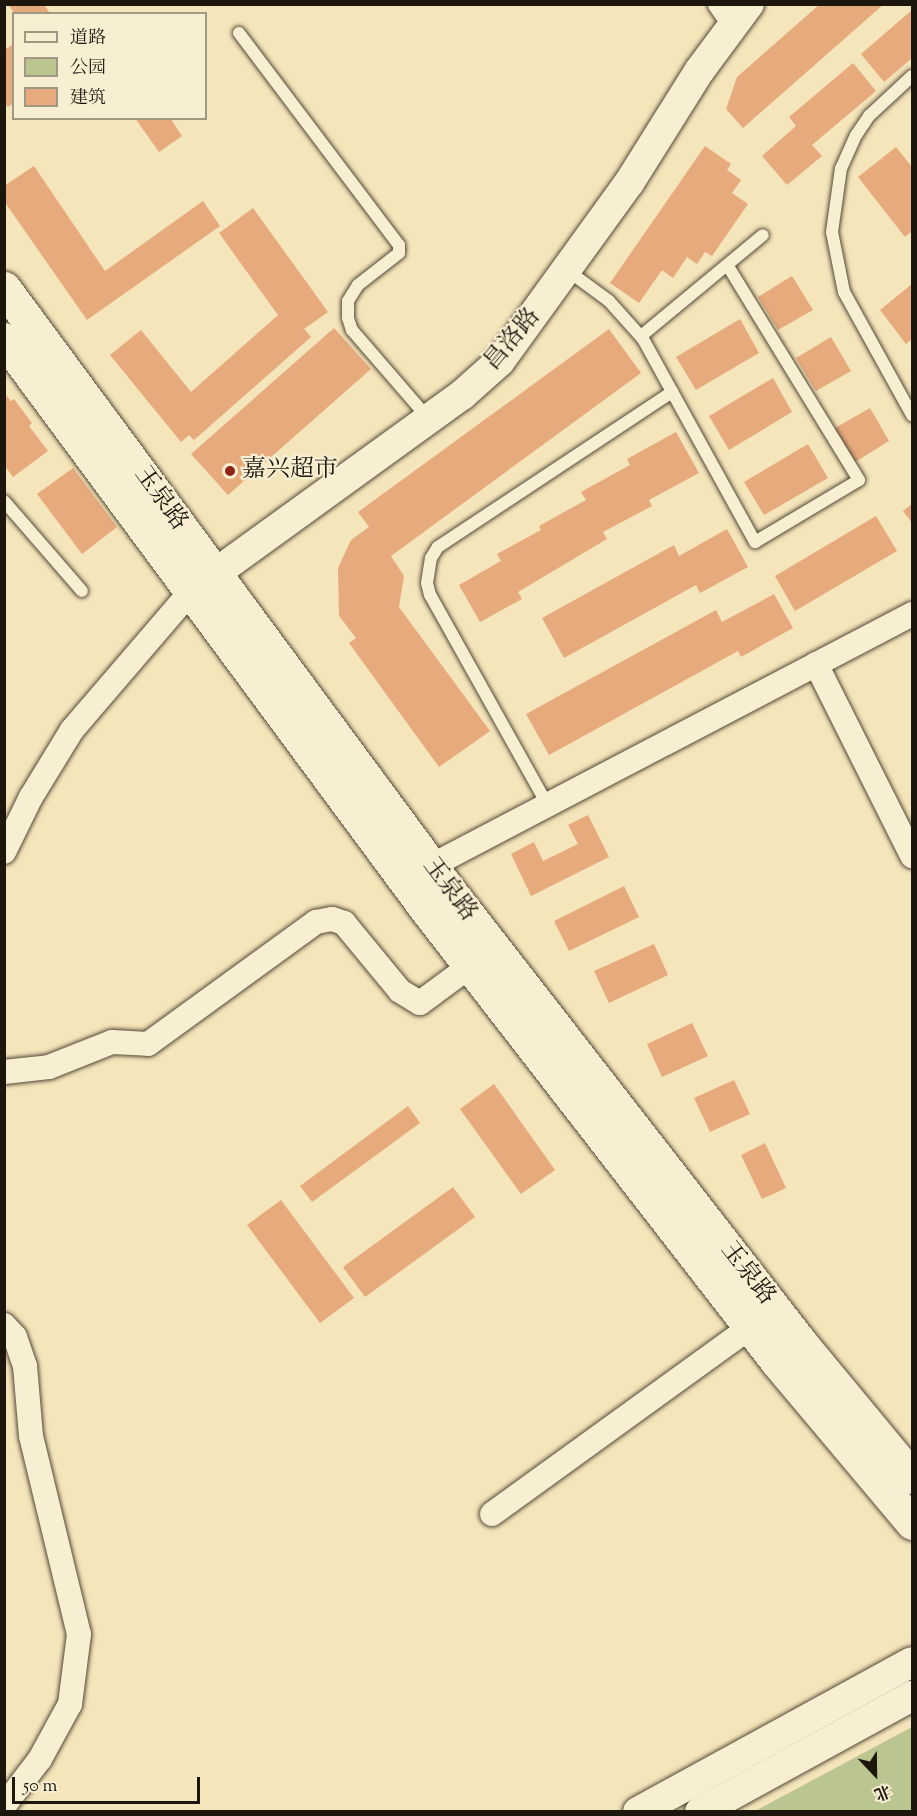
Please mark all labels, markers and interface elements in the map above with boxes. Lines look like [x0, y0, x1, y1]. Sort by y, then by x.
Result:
legend [12, 12, 207, 120]
text: 道路 [70, 26, 106, 52]
text: 公园 [70, 56, 106, 82]
text: 建筑 [70, 86, 106, 112]
street label: 昌洛路 [479, 303, 547, 377]
place label: 嘉兴超市 [242, 457, 338, 485]
street label: 玉泉路 [127, 461, 193, 537]
marker: 嘉兴超市 [223, 464, 237, 478]
street label: 玉泉路 [416, 853, 482, 927]
street label: 玉泉路 [713, 1237, 781, 1311]
north arrow [845, 1744, 905, 1804]
scale bar [15, 1765, 202, 1803]
text: 50 m [23, 1774, 57, 1800]
text: 北 [870, 1777, 894, 1805]

